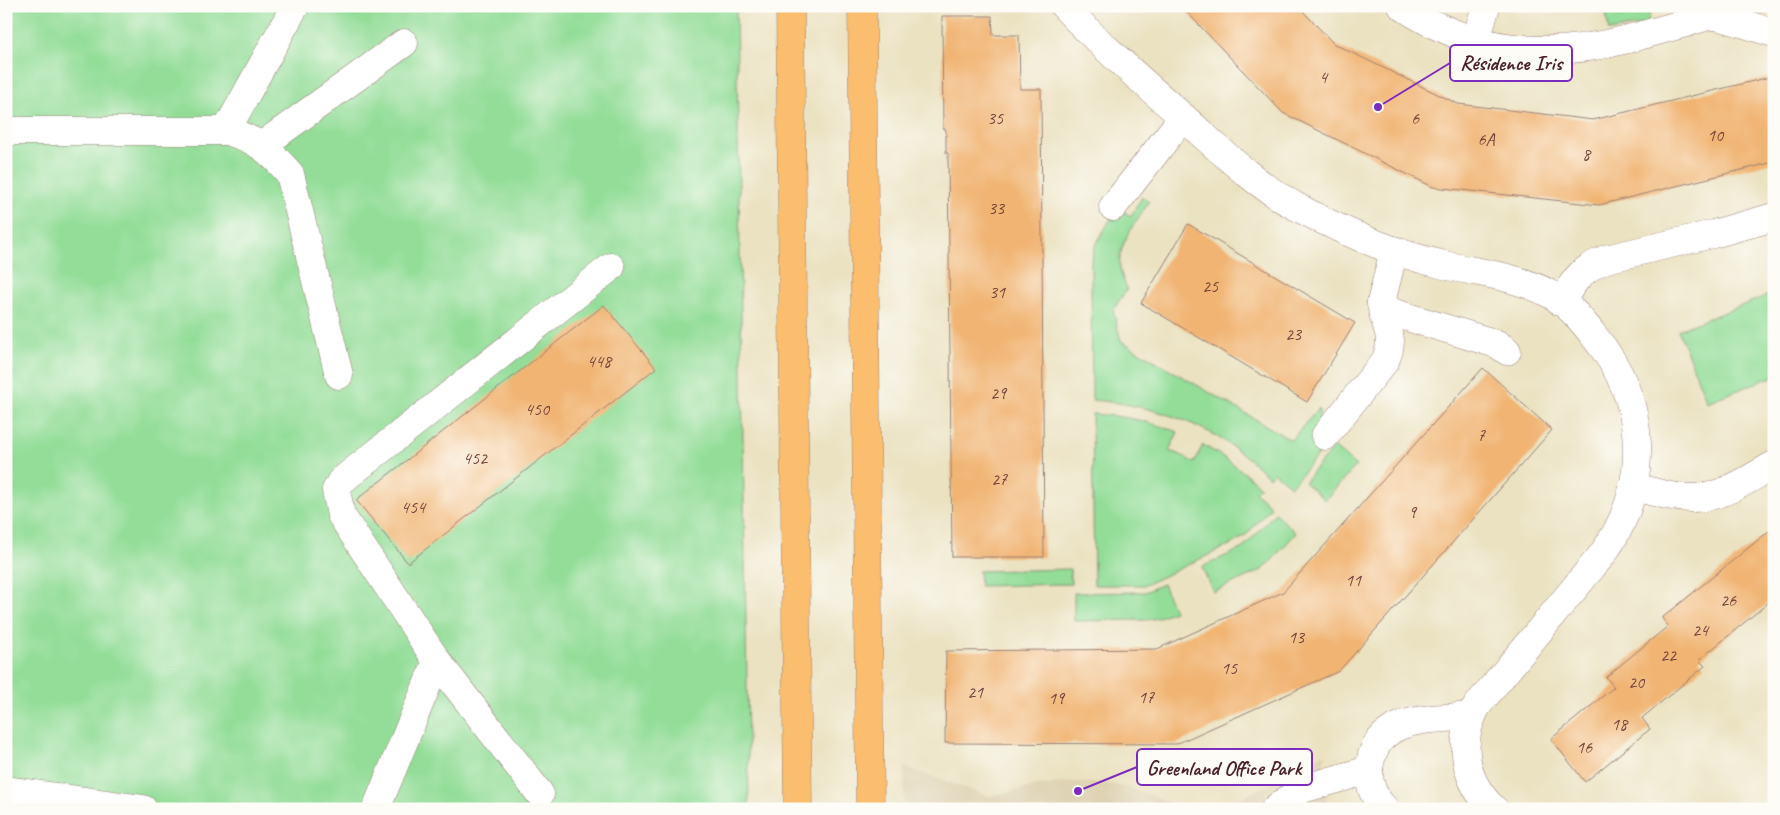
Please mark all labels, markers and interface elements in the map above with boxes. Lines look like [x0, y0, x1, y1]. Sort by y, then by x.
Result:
callout: Résidence Iris [1450, 45, 1572, 81]
text: Résidence Iris [1460, 50, 1565, 76]
house number: 4 [1319, 66, 1329, 88]
house number: 35 [987, 107, 1004, 129]
house number: 6 [1411, 107, 1420, 129]
house number: 10 [1707, 124, 1725, 146]
house number: 6A [1477, 128, 1496, 150]
house number: 8 [1582, 143, 1592, 165]
house number: 33 [988, 197, 1006, 219]
house number: 25 [1202, 275, 1219, 297]
house number: 31 [989, 281, 1006, 303]
house number: 23 [1285, 323, 1303, 345]
house number: 448 [587, 350, 613, 372]
house number: 29 [990, 382, 1008, 404]
house number: 450 [525, 398, 551, 420]
house number: 7 [1477, 424, 1486, 446]
house number: 452 [463, 447, 489, 469]
house number: 27 [991, 468, 1008, 490]
house number: 454 [401, 496, 427, 518]
house number: 9 [1408, 501, 1418, 523]
house number: 11 [1345, 569, 1362, 591]
house number: 26 [1720, 589, 1737, 611]
house number: 24 [1692, 619, 1710, 641]
house number: 13 [1288, 626, 1306, 648]
house number: 22 [1660, 644, 1678, 666]
house number: 15 [1221, 657, 1238, 679]
house number: 20 [1628, 671, 1646, 693]
house number: 21 [967, 681, 984, 703]
house number: 17 [1138, 686, 1155, 708]
house number: 19 [1048, 687, 1066, 709]
house number: 18 [1611, 713, 1629, 735]
house number: 16 [1576, 736, 1593, 758]
callout: Greenland Office Park [1137, 749, 1312, 785]
text: Greenland Office Park [1147, 755, 1303, 781]

